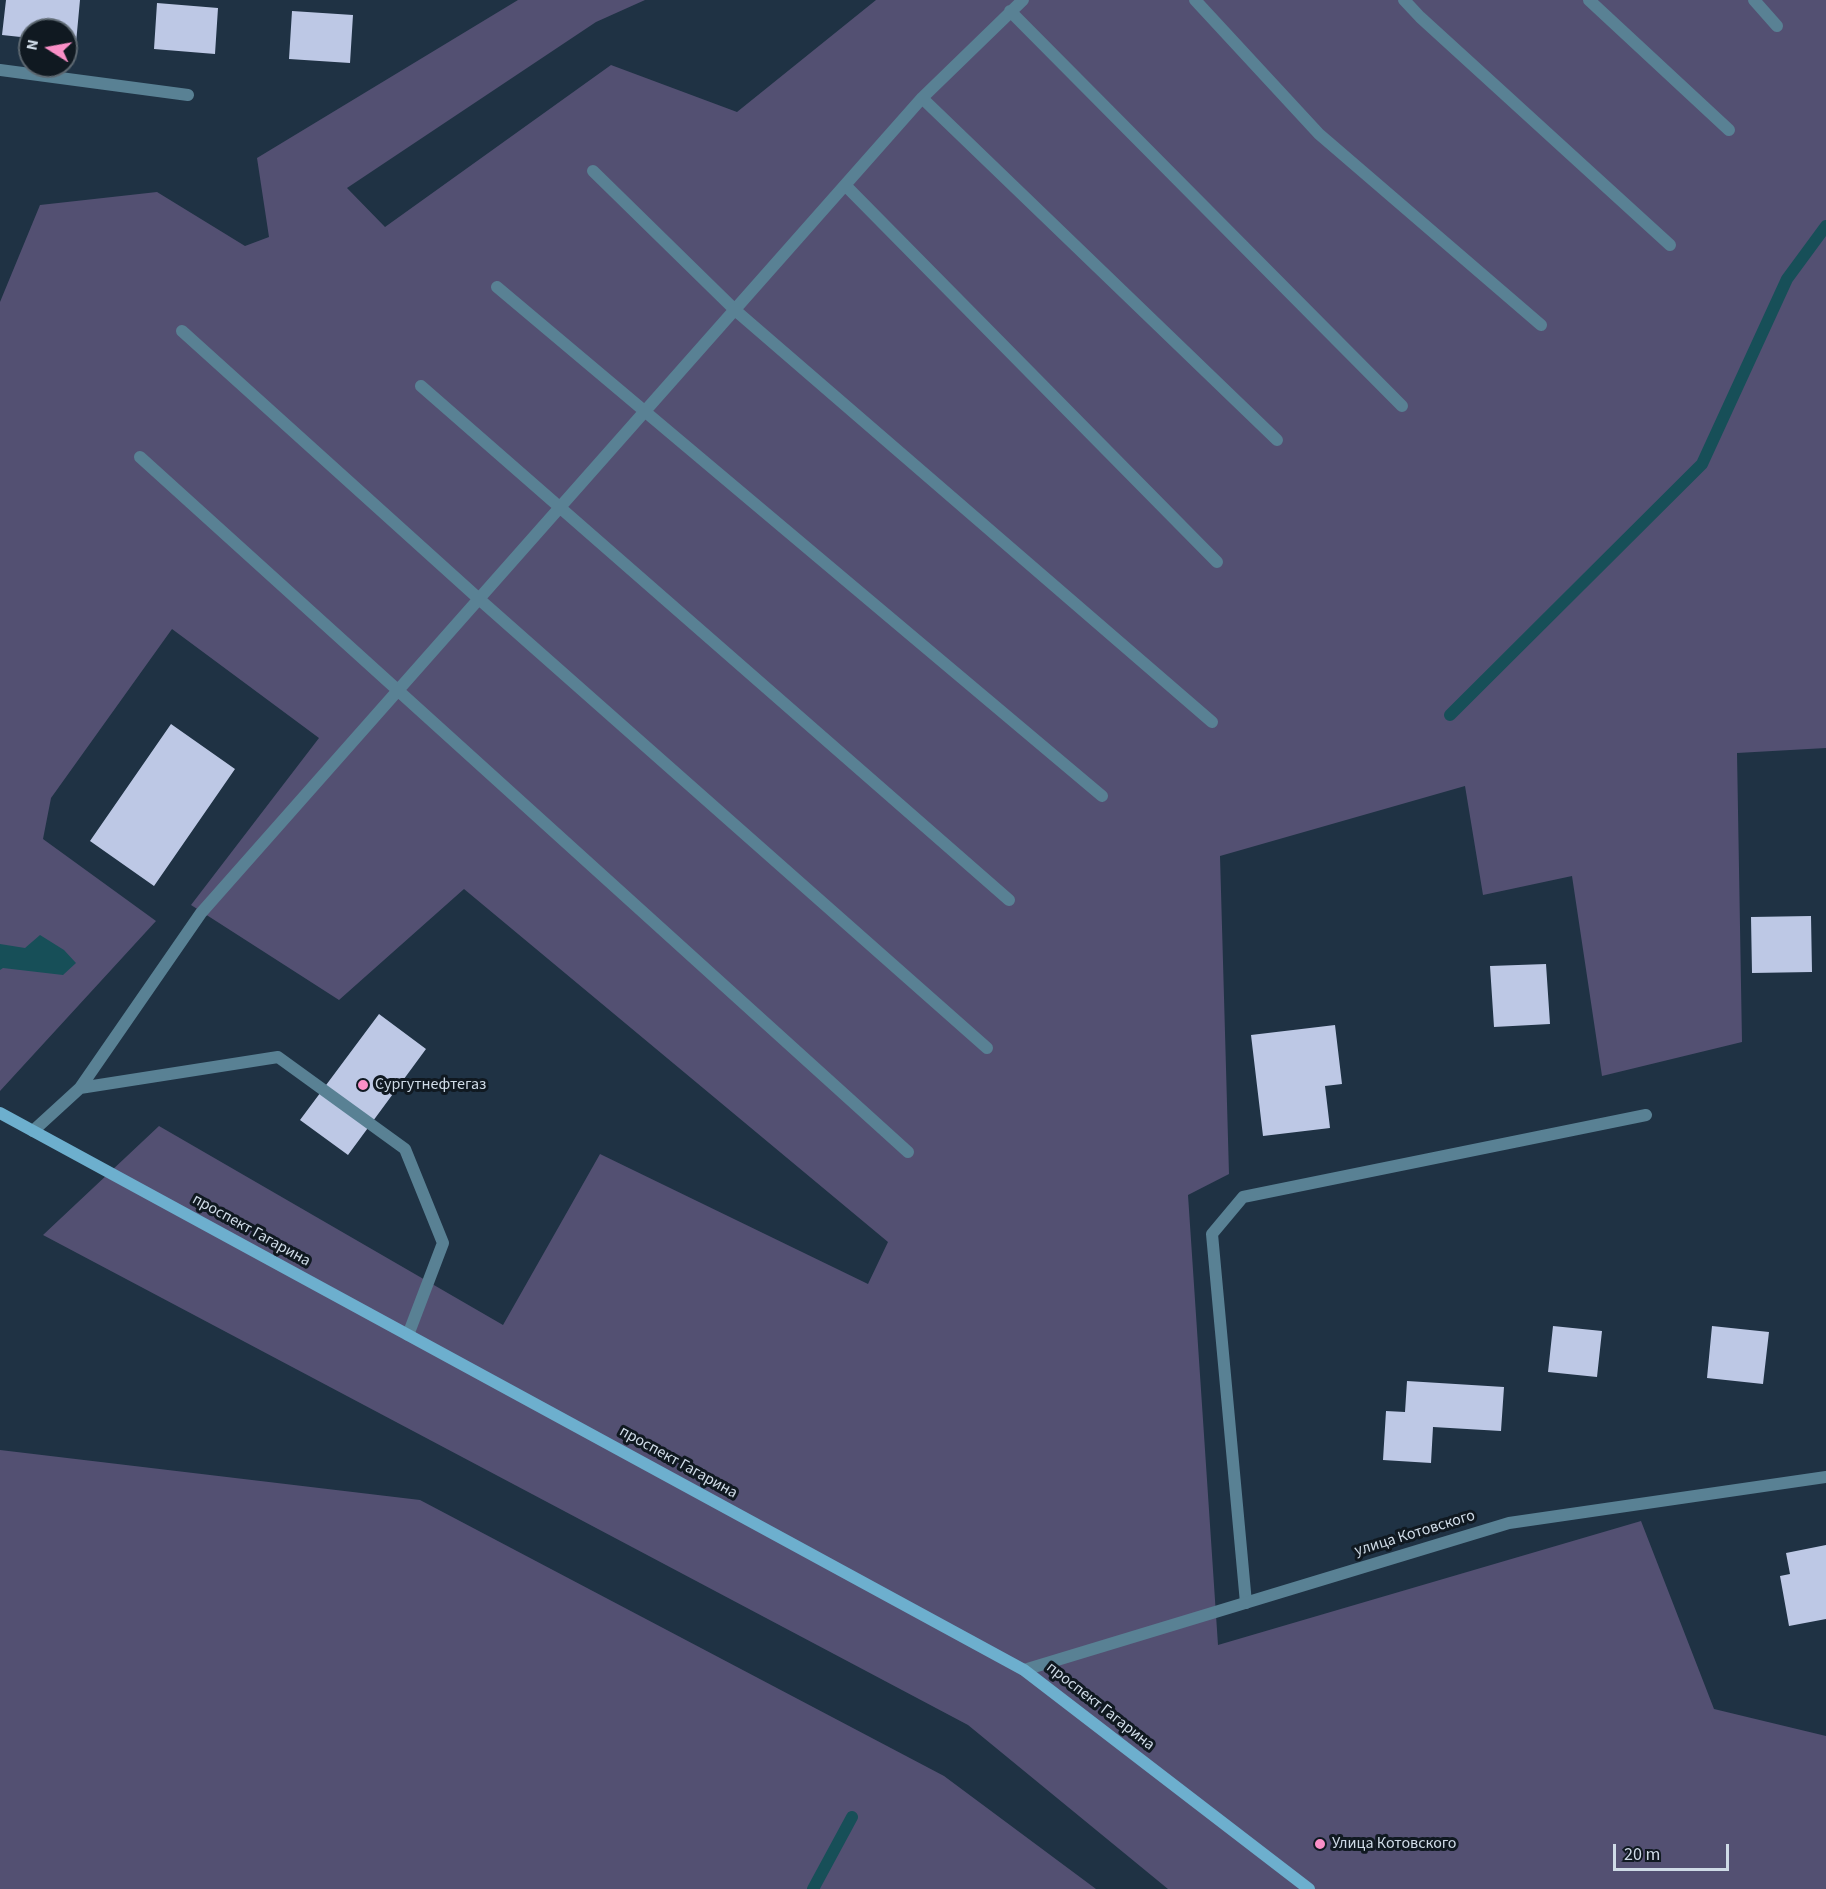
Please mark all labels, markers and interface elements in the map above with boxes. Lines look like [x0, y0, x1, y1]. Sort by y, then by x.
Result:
north arrow [18, 18, 78, 78]
text: N [20, 38, 44, 52]
place label: Сургутнефтегаз [375, 1075, 486, 1095]
marker: Сургутнефтегаз [356, 1078, 370, 1092]
street label: проспект Гагарина [188, 1191, 314, 1271]
street label: проспект Гагарина [615, 1423, 741, 1503]
street label: улица Котовского [1353, 1507, 1477, 1561]
street label: проспект Гагарина [1042, 1659, 1158, 1755]
scale bar [1616, 1832, 1732, 1870]
place label: Улица Котовского [1332, 1834, 1456, 1854]
marker: Улица Котовского [1313, 1837, 1327, 1851]
text: 20 m [1624, 1842, 1660, 1867]

